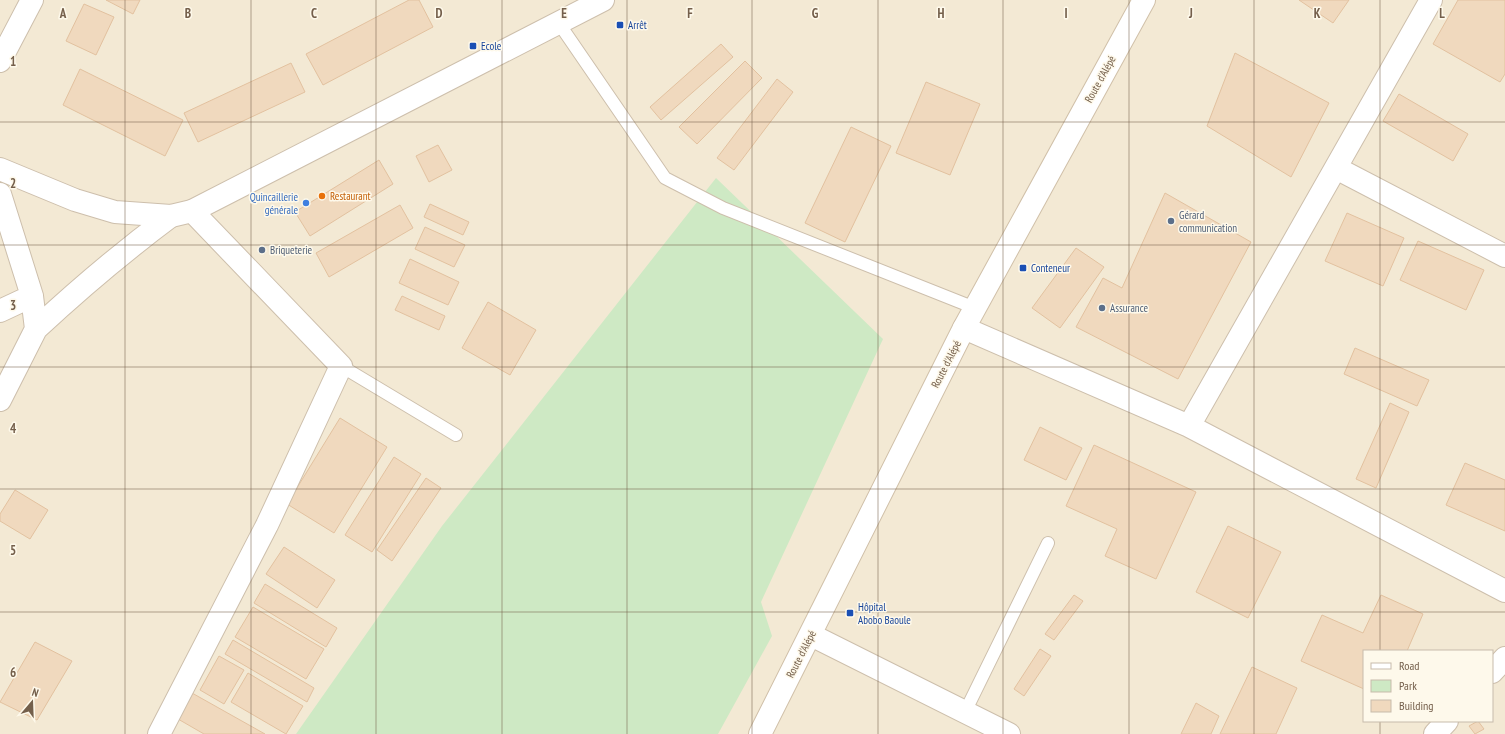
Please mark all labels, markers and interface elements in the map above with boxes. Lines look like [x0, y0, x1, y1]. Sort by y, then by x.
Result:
text: A [59, 5, 67, 22]
text: B [185, 5, 191, 22]
text: C [311, 5, 317, 22]
text: D [436, 5, 443, 22]
text: E [561, 5, 567, 22]
text: F [687, 5, 693, 22]
text: G [812, 5, 819, 22]
text: H [938, 5, 945, 22]
text: I [1064, 5, 1068, 22]
text: J [1188, 5, 1193, 22]
text: K [1314, 5, 1321, 22]
text: L [1439, 5, 1445, 22]
place label: Arrêt [628, 18, 647, 32]
marker: Arrêt [615, 20, 625, 30]
place label: Ecole [481, 39, 502, 53]
marker: Ecole [468, 41, 478, 51]
text: 1 [10, 53, 16, 70]
street label: Route d'Alépé [1081, 53, 1119, 105]
text: 2 [10, 175, 16, 192]
place label: Restaurant [330, 189, 371, 203]
place label: Quincaillerie générale [250, 190, 298, 217]
marker: Restaurant [317, 191, 327, 201]
marker: Quincaillerie générale [301, 198, 311, 208]
place label: Gérard communication [1179, 208, 1237, 235]
marker: Gérard communication [1166, 216, 1176, 226]
place label: Briqueterie [270, 243, 313, 257]
marker: Briqueterie [257, 245, 267, 255]
place label: Conteneur [1031, 261, 1070, 275]
marker: Conteneur [1018, 263, 1028, 273]
text: 3 [10, 297, 16, 314]
place label: Assurance [1110, 301, 1148, 315]
marker: Assurance [1097, 303, 1107, 313]
street label: Route d'Alépé [928, 337, 964, 390]
text: 4 [10, 420, 17, 437]
text: 5 [10, 542, 16, 559]
place label: Hôpital Abobo Baoule [858, 600, 911, 627]
marker: Hôpital Abobo Baoule [845, 608, 855, 618]
street label: Route d'Alépé [783, 627, 819, 680]
legend [1363, 650, 1493, 722]
text: Road [1399, 658, 1419, 673]
text: 6 [10, 664, 16, 681]
text: Park [1399, 678, 1417, 693]
north arrow [12, 682, 52, 722]
text: N [30, 685, 40, 700]
text: Building [1399, 698, 1434, 713]

